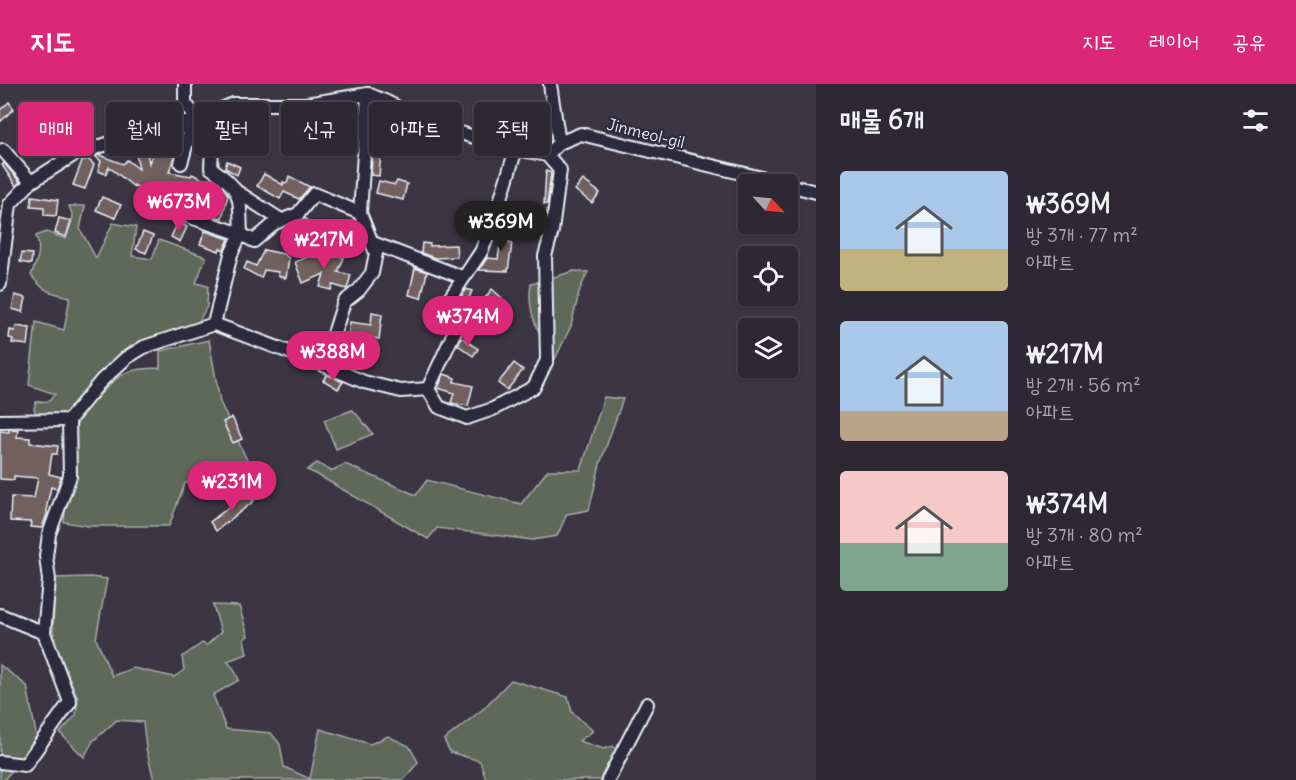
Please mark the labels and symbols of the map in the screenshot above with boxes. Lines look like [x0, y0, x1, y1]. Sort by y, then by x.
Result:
street label: Jinmeol-gil [605, 114, 687, 152]
north arrow [738, 174, 798, 234]
pin: ₩673M [137, 181, 221, 232]
pin: ₩369M [459, 201, 543, 252]
pin: ₩217M [282, 219, 366, 270]
pin: ₩374M [426, 296, 510, 347]
pin: ₩388M [291, 331, 375, 382]
pin: ₩231M [190, 461, 274, 512]

